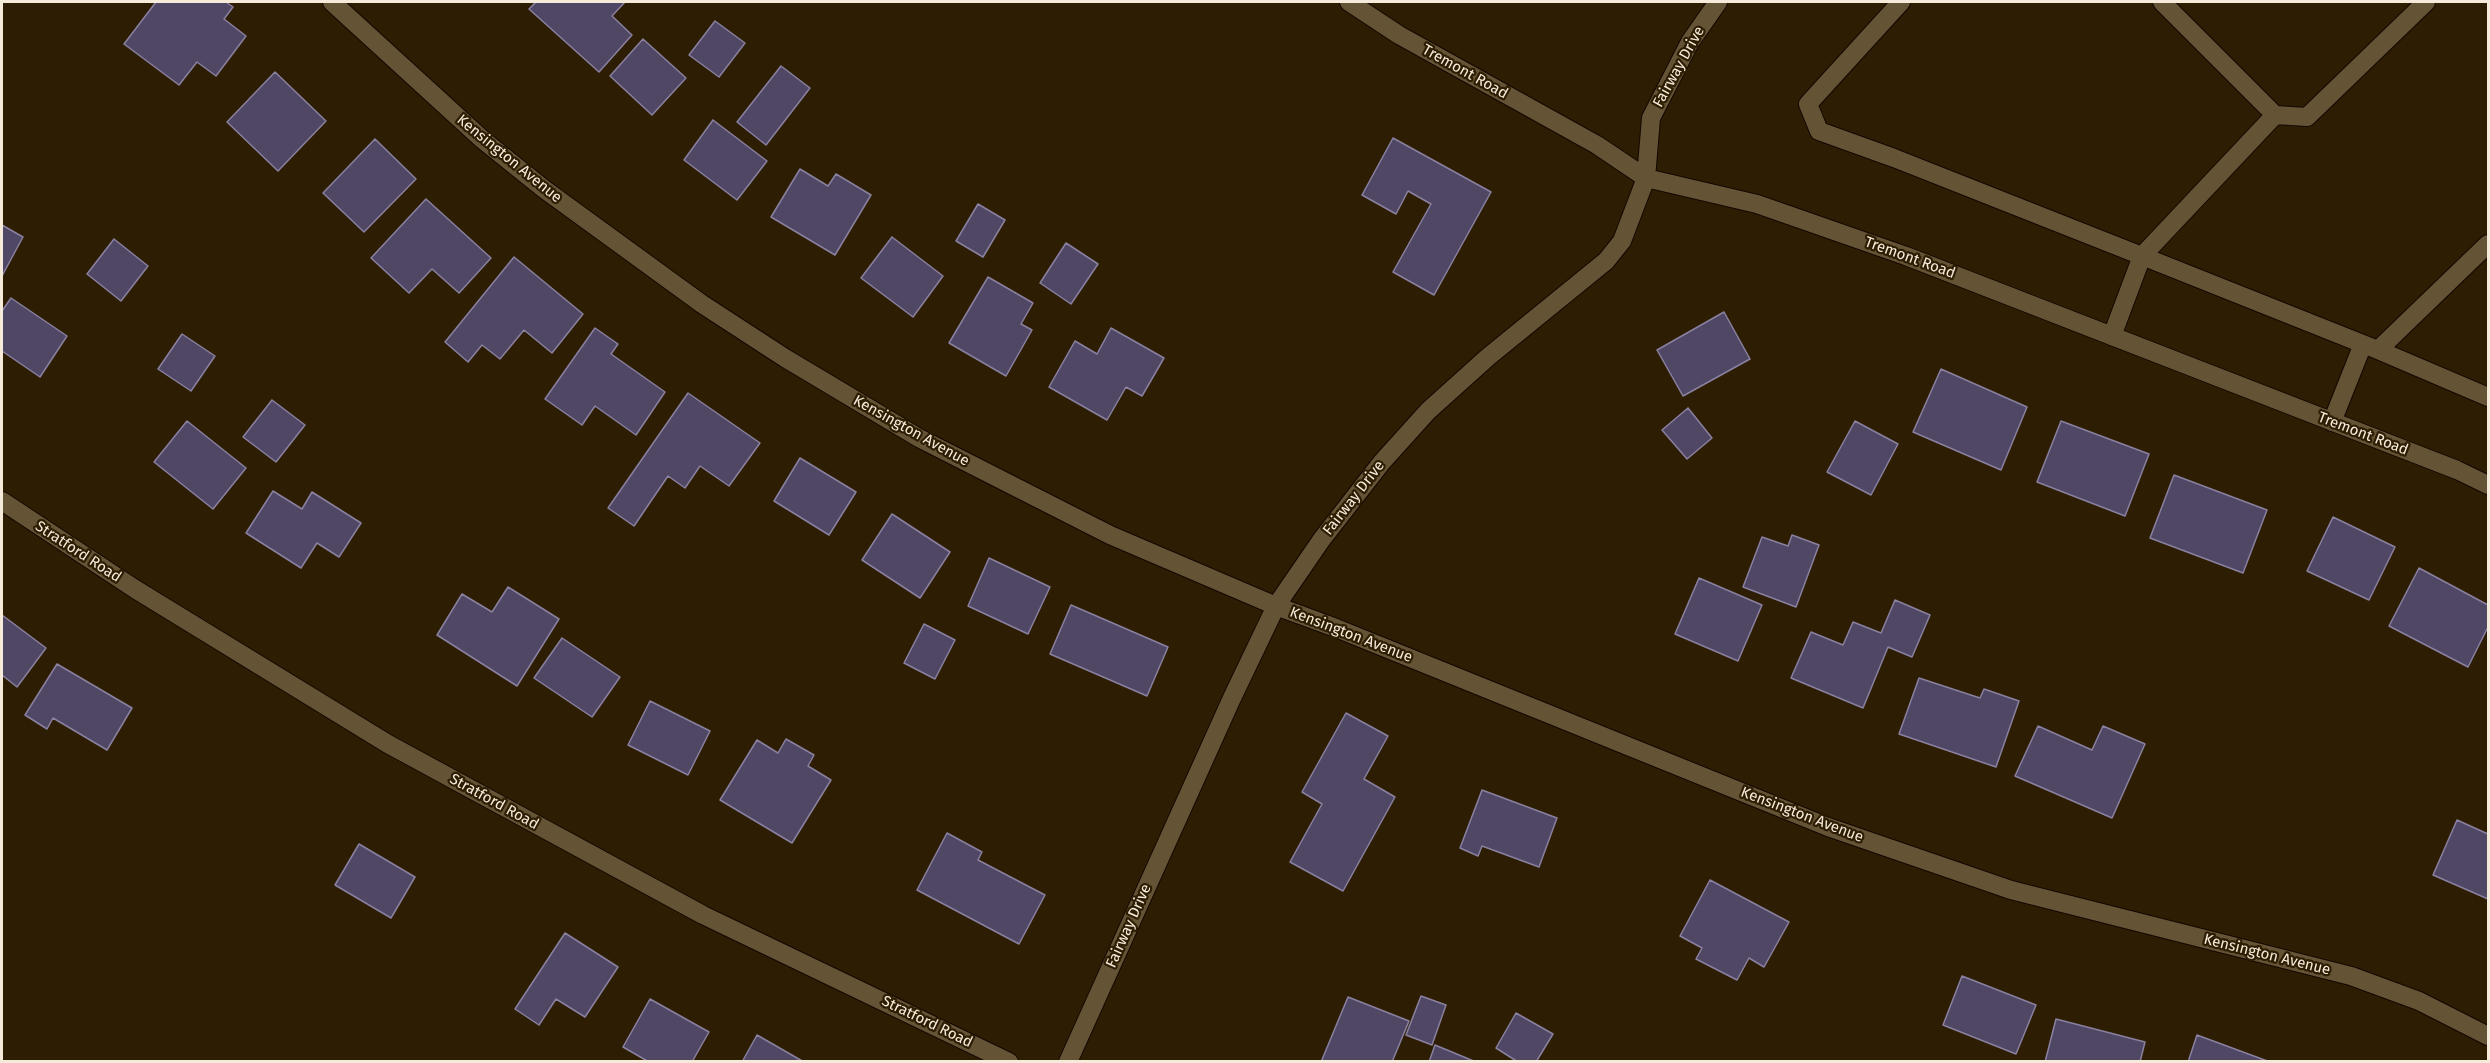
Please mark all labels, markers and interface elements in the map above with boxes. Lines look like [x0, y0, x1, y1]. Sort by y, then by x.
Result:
street label: Fairway Drive [1649, 23, 1709, 111]
street label: Tremont Road [1419, 41, 1511, 103]
street label: Kensington Avenue [453, 111, 565, 207]
street label: Tremont Road [1862, 233, 1958, 283]
street label: Kensington Avenue [850, 392, 972, 470]
street label: Tremont Road [2315, 409, 2411, 459]
street label: Fairway Drive [1319, 457, 1389, 539]
street label: Stratford Road [32, 518, 124, 586]
street label: Kensington Avenue [1287, 603, 1415, 667]
street label: Stratford Road [446, 770, 542, 834]
street label: Kensington Avenue [1738, 783, 1866, 847]
street label: Fairway Drive [1103, 881, 1155, 971]
street label: Kensington Avenue [2202, 931, 2332, 979]
street label: Stratford Road [879, 992, 975, 1052]

